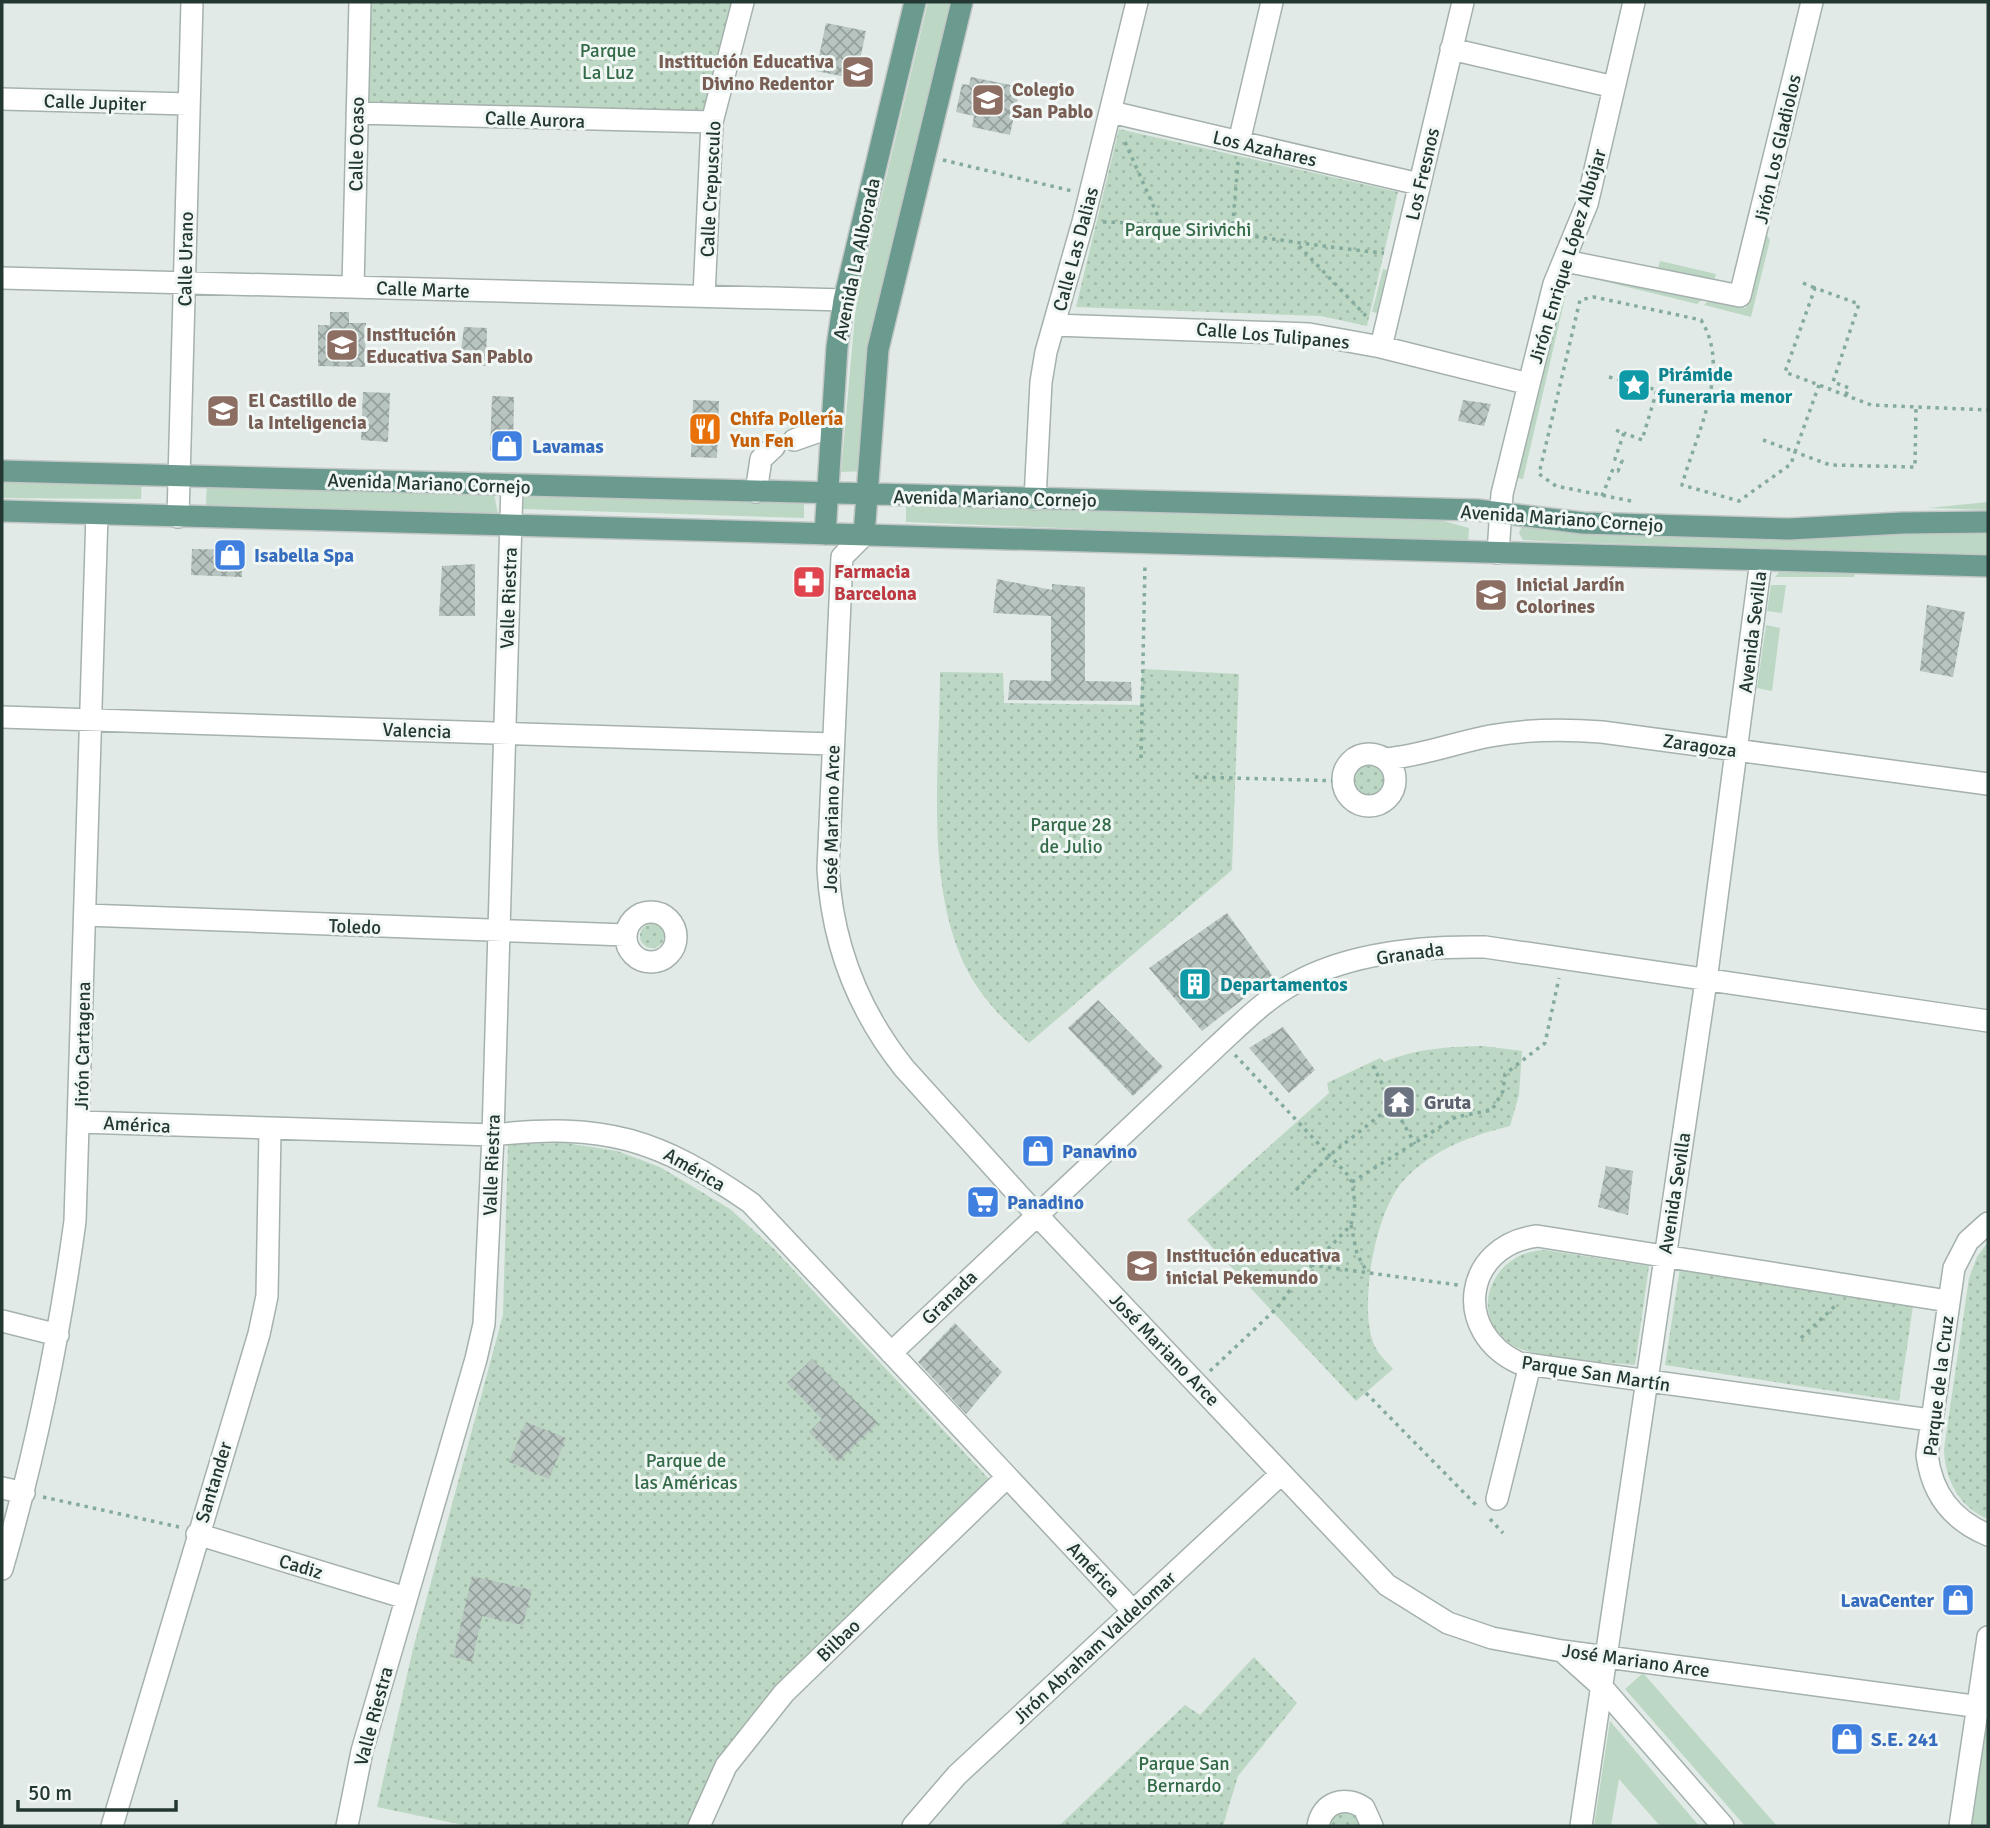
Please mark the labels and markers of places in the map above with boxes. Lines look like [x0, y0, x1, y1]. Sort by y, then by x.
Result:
place label: Institución Educativa Divino Redentor [658, 50, 834, 96]
school or university icon: Institución Educativa Divino Redentor [839, 53, 877, 91]
place label: Colegio San Pablo [1012, 78, 1093, 124]
school or university icon: Colegio San Pablo [969, 81, 1007, 119]
place label: Institución Educativa San Pablo [366, 323, 533, 369]
school or university icon: Institución Educativa San Pablo [323, 326, 361, 364]
place label: Pirámide funeraria menor [1657, 363, 1793, 409]
place icon: Pirámide funeraria menor [1615, 366, 1653, 404]
place label: El Castillo de la Inteligencia [248, 389, 367, 435]
school or university icon: El Castillo de la Inteligencia [204, 392, 242, 430]
place label: Chifa Pollería Yun Fen [729, 407, 843, 453]
restaurant icon: Chifa Pollería Yun Fen [686, 410, 724, 448]
shop icon: Lavamas [488, 427, 526, 465]
place label: Lavamas [532, 435, 604, 459]
shop icon: Isabella Spa [211, 536, 249, 574]
place label: Isabella Spa [254, 544, 354, 568]
place label: Farmacia Barcelona [834, 560, 917, 606]
pharmacy icon: Farmacia Barcelona [790, 563, 828, 601]
place label: Inicial Jardín Colorines [1516, 573, 1625, 619]
school or university icon: Inicial Jardín Colorines [1472, 576, 1510, 614]
building icon: Departamentos [1176, 965, 1214, 1003]
place label: Departamentos [1220, 973, 1348, 997]
temple icon: Gruta [1380, 1083, 1418, 1121]
place label: Gruta [1424, 1091, 1472, 1115]
shop icon: Panavino [1019, 1132, 1057, 1170]
place label: Panavino [1062, 1140, 1137, 1164]
supermarket icon: Panadino [964, 1183, 1002, 1221]
place label: Panadino [1007, 1191, 1084, 1215]
place label: Institución educativa inicial Pekemundo [1166, 1244, 1341, 1290]
school or university icon: Institución educativa inicial Pekemundo [1123, 1247, 1161, 1285]
shop icon: LavaCenter [1939, 1581, 1977, 1619]
place label: LavaCenter [1841, 1589, 1934, 1613]
shop icon: S.E. 241 [1828, 1720, 1866, 1758]
place label: S.E. 241 [1871, 1728, 1938, 1752]

